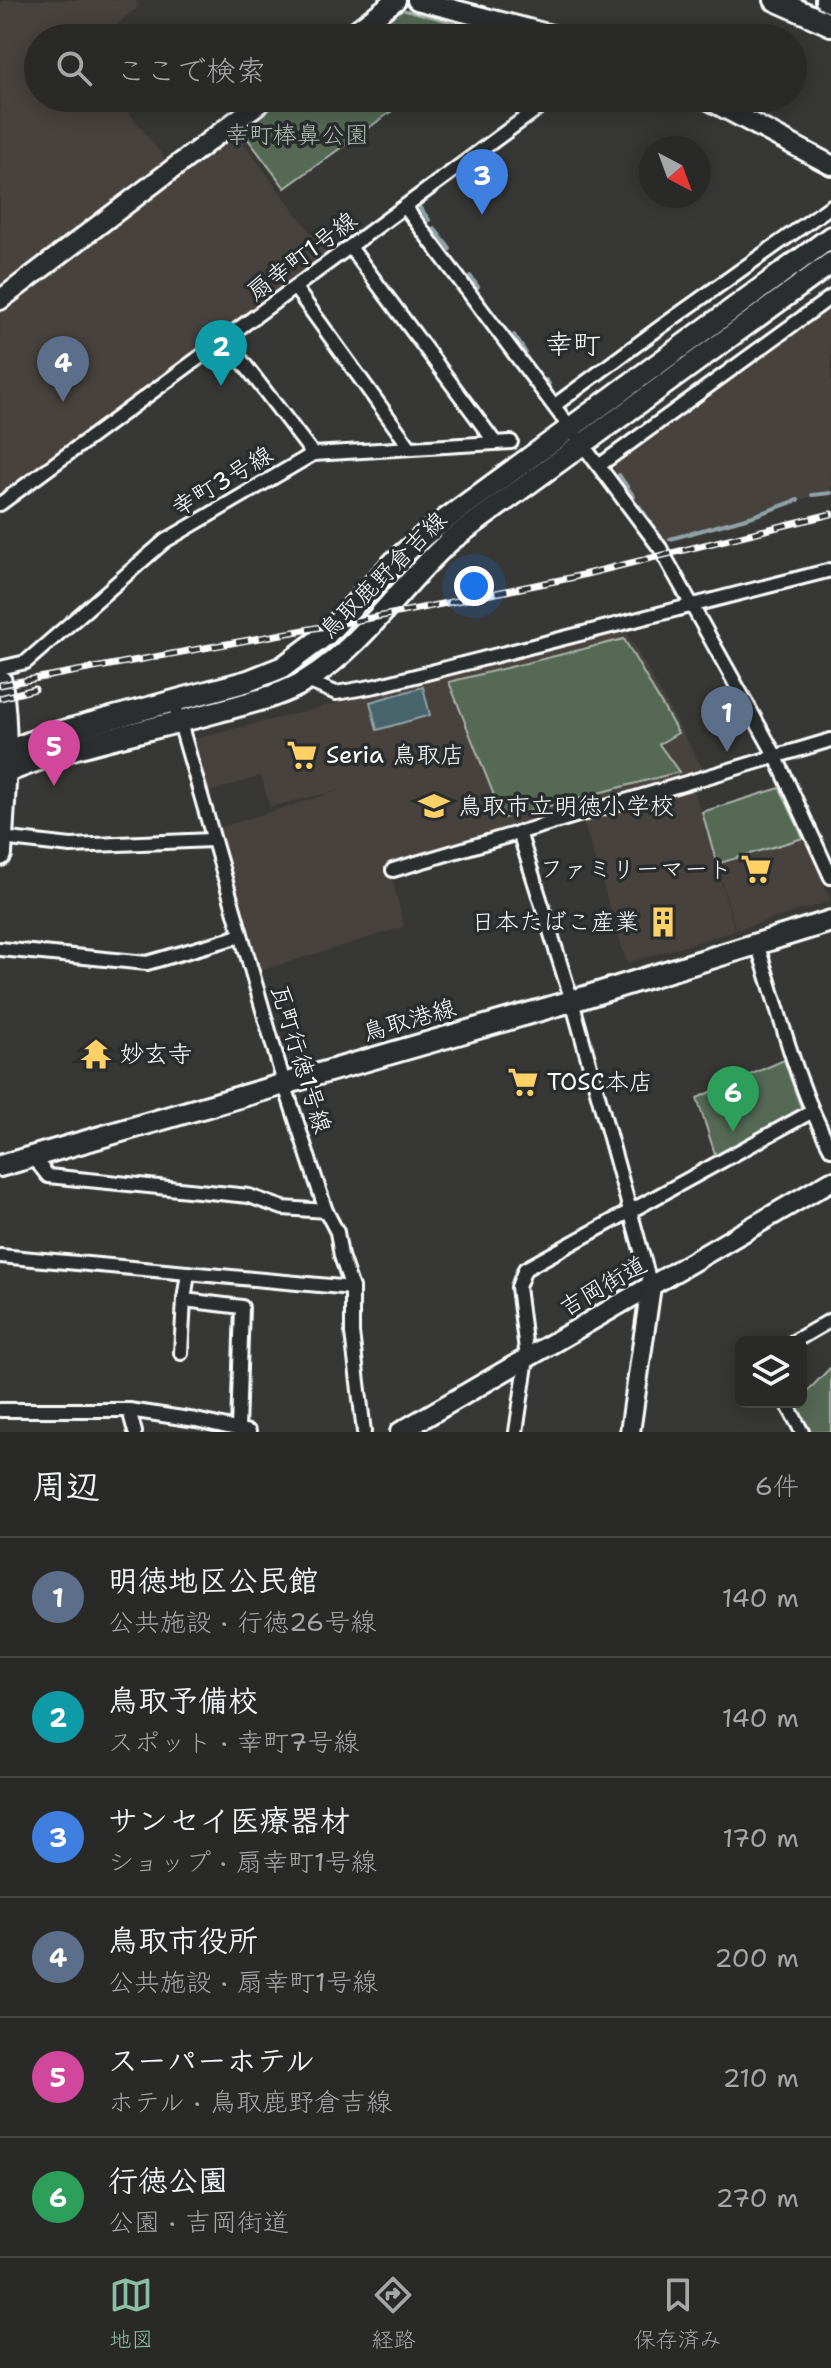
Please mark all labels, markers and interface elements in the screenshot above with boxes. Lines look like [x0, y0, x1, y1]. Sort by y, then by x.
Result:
search box [24, 24, 807, 112]
icon: search [52, 46, 96, 90]
text: ここで検索 [116, 50, 266, 91]
park label: 幸町棒鼻公園 [225, 119, 369, 151]
north arrow [639, 136, 711, 208]
pin: 3 [456, 149, 508, 215]
street label: 扇幸町1号線 [240, 204, 364, 308]
pin: 2 [195, 320, 247, 386]
district label: 幸町 [545, 325, 601, 363]
pin: 4 [37, 336, 89, 402]
street label: 幸町3号線 [165, 438, 279, 524]
street label: 鳥取鹿野倉吉線 [312, 504, 454, 646]
your location [454, 566, 494, 606]
pin: 1 [701, 686, 753, 752]
pin: 5 [28, 720, 80, 786]
supermarket icon: Seria 鳥取店 [285, 738, 319, 772]
place label: Seria 鳥取店 [326, 739, 464, 771]
school or university icon: 鳥取市立明徳小学校 [417, 789, 451, 823]
place label: 鳥取市立明徳小学校 [458, 790, 674, 822]
supermarket icon: ファミリーマート [739, 852, 773, 886]
place label: ファミリーマート [540, 853, 732, 885]
building icon: 日本たばこ産業 [646, 905, 680, 939]
place label: 日本たばこ産業 [471, 906, 639, 938]
street label: 瓦町行徳1号線 [263, 981, 339, 1137]
street label: 鳥取港線 [358, 991, 460, 1049]
temple icon: 妙玄寺 [79, 1037, 113, 1071]
place label: 妙玄寺 [120, 1038, 192, 1070]
supermarket icon: TOSC本店 [506, 1065, 540, 1099]
place label: TOSC本店 [547, 1066, 653, 1098]
pin: 6 [707, 1066, 759, 1132]
street label: 吉岡街道 [553, 1248, 653, 1324]
map controls [735, 1336, 807, 1408]
button: layers [735, 1336, 807, 1408]
text: 周辺 [32, 1463, 100, 1509]
text: 6件 [755, 1468, 799, 1503]
text: 明徳地区公民館 [108, 1560, 318, 1601]
text: 1 [52, 1580, 64, 1615]
text: 140 m [722, 1580, 799, 1615]
text: 公共施設 · 行徳26号線 [108, 1604, 376, 1639]
text: 鳥取予備校 [108, 1680, 258, 1721]
text: 2 [49, 1700, 67, 1735]
text: 140 m [722, 1700, 799, 1735]
text: スポット · 幸町7号線 [108, 1724, 359, 1759]
text: サンセイ医療器材 [108, 1800, 350, 1841]
text: 3 [49, 1820, 67, 1855]
text: 170 m [722, 1820, 799, 1855]
text: ショップ · 扇幸町1号線 [108, 1844, 377, 1879]
text: 鳥取市役所 [108, 1920, 258, 1961]
text: 4 [49, 1940, 67, 1975]
text: 200 m [714, 1940, 799, 1975]
text: 公共施設 · 扇幸町1号線 [108, 1964, 378, 1999]
text: スーパーホテル [108, 2040, 315, 2081]
text: 5 [50, 2060, 66, 2095]
text: 210 m [722, 2060, 799, 2095]
text: ホテル · 鳥取鹿野倉吉線 [108, 2084, 392, 2119]
text: 行徳公園 [108, 2160, 228, 2201]
text: 6 [49, 2180, 67, 2215]
text: 270 m [716, 2180, 799, 2215]
text: 公園 · 吉岡街道 [108, 2204, 289, 2239]
tab: 地図 [109, 2273, 153, 2354]
tab: 経路 [371, 2273, 416, 2354]
tab: 保存済み [634, 2273, 722, 2354]

